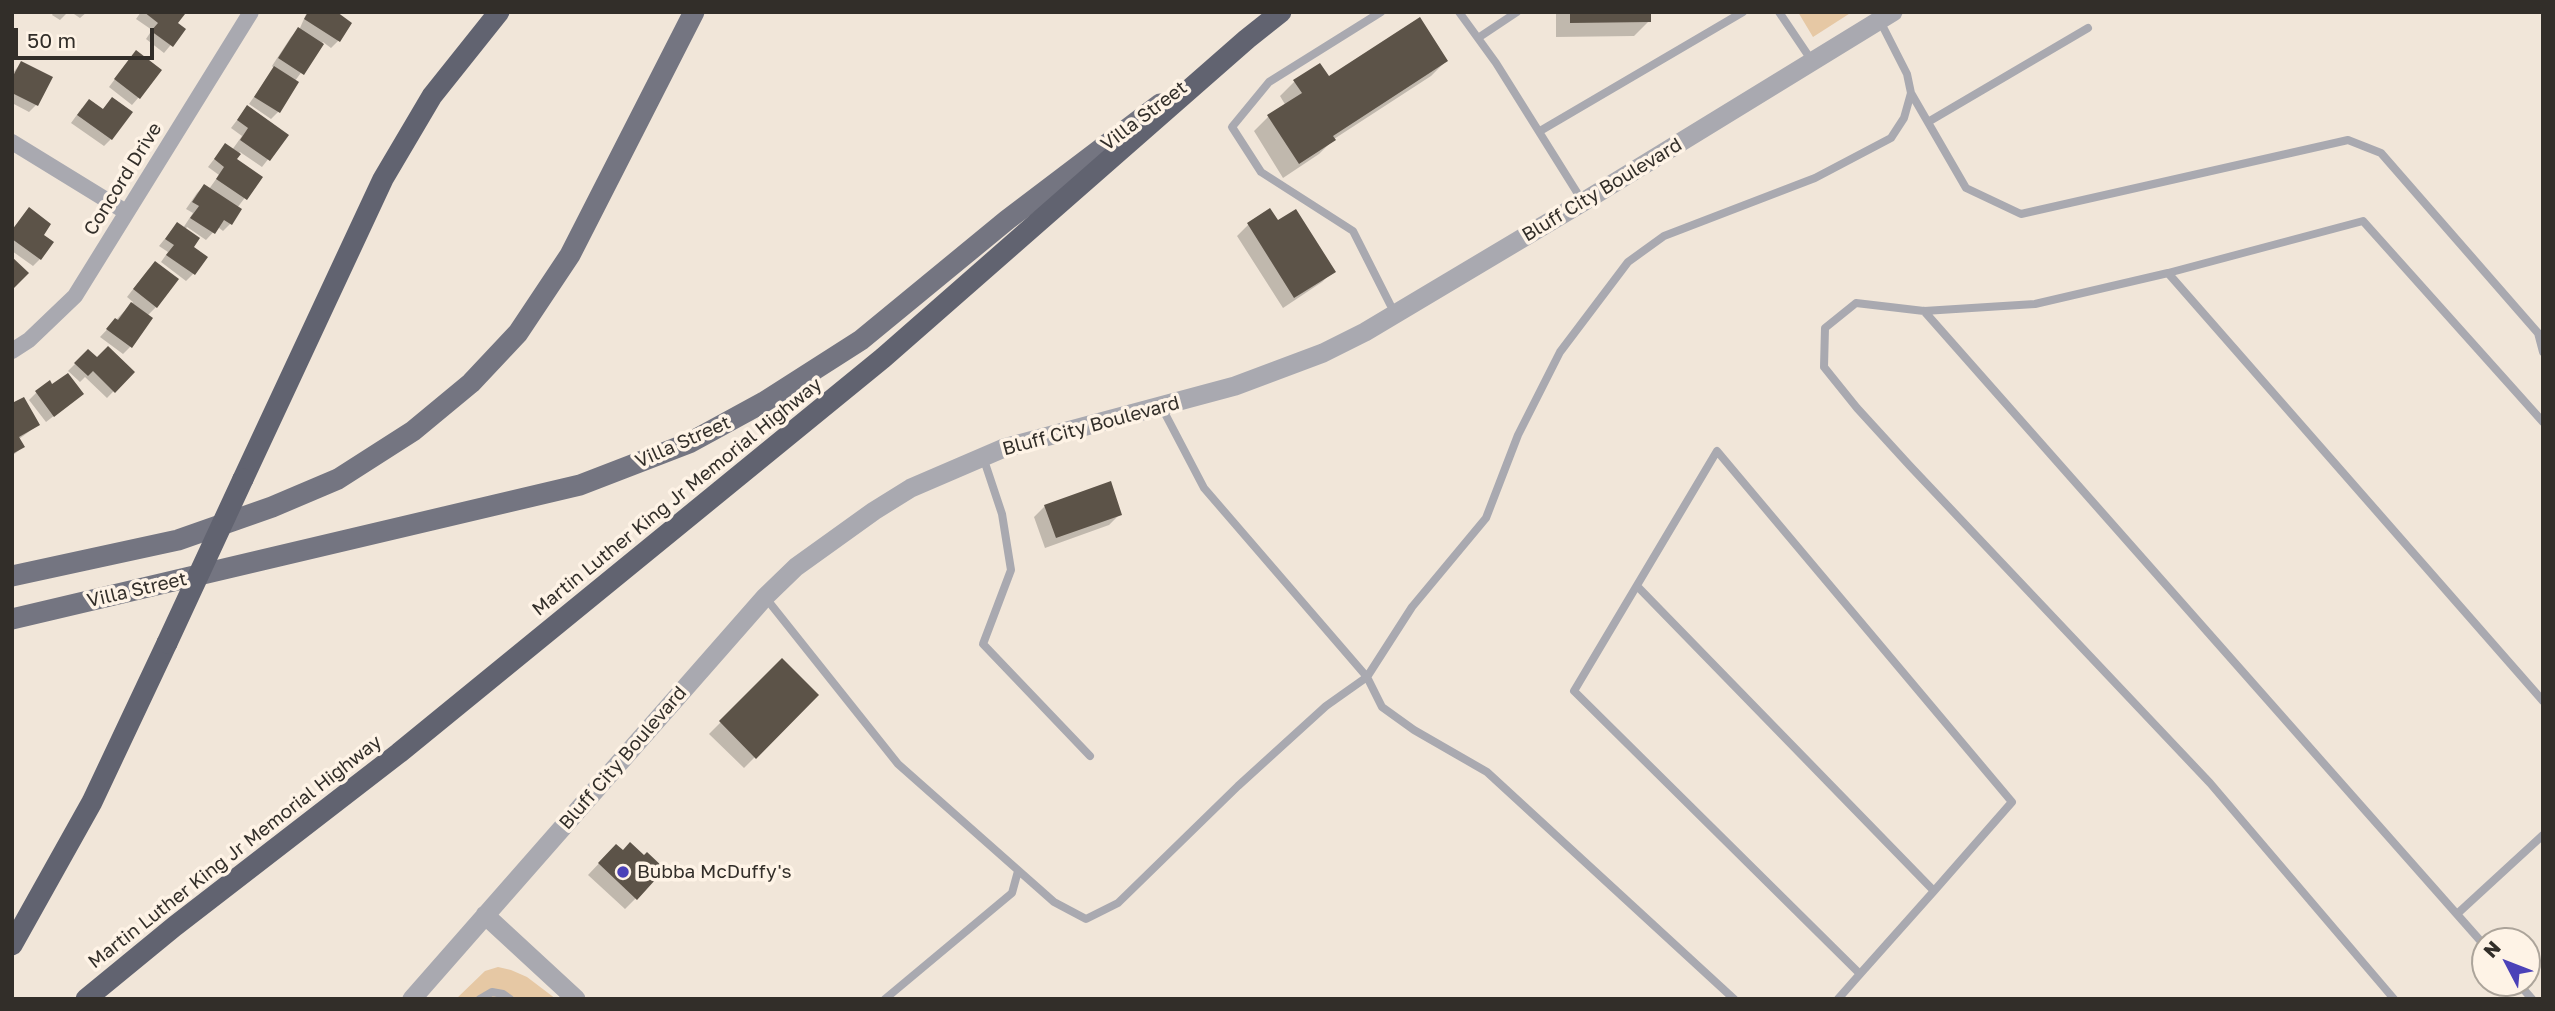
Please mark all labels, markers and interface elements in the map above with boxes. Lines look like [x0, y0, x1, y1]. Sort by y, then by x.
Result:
scale bar [18, 14, 158, 58]
text: 50 m [27, 27, 76, 53]
street label: Villa Street [1097, 76, 1191, 156]
street label: Concord Drive [79, 118, 167, 240]
street label: Bluff City Boulevard [1518, 133, 1686, 247]
street label: Martin Luther King Jr Memorial Highway [528, 373, 826, 621]
street label: Bluff City Boulevard [1000, 391, 1182, 461]
street label: Villa Street [632, 411, 734, 473]
street label: Villa Street [85, 567, 189, 613]
street label: Bluff City Boulevard [555, 682, 691, 834]
street label: Martin Luther King Jr Memorial Highway [84, 730, 386, 974]
place label: Bubba McDuffy's [637, 861, 792, 883]
marker: Bubba McDuffy's [615, 864, 631, 880]
north arrow [2471, 927, 2541, 997]
text: N [2478, 936, 2505, 962]

